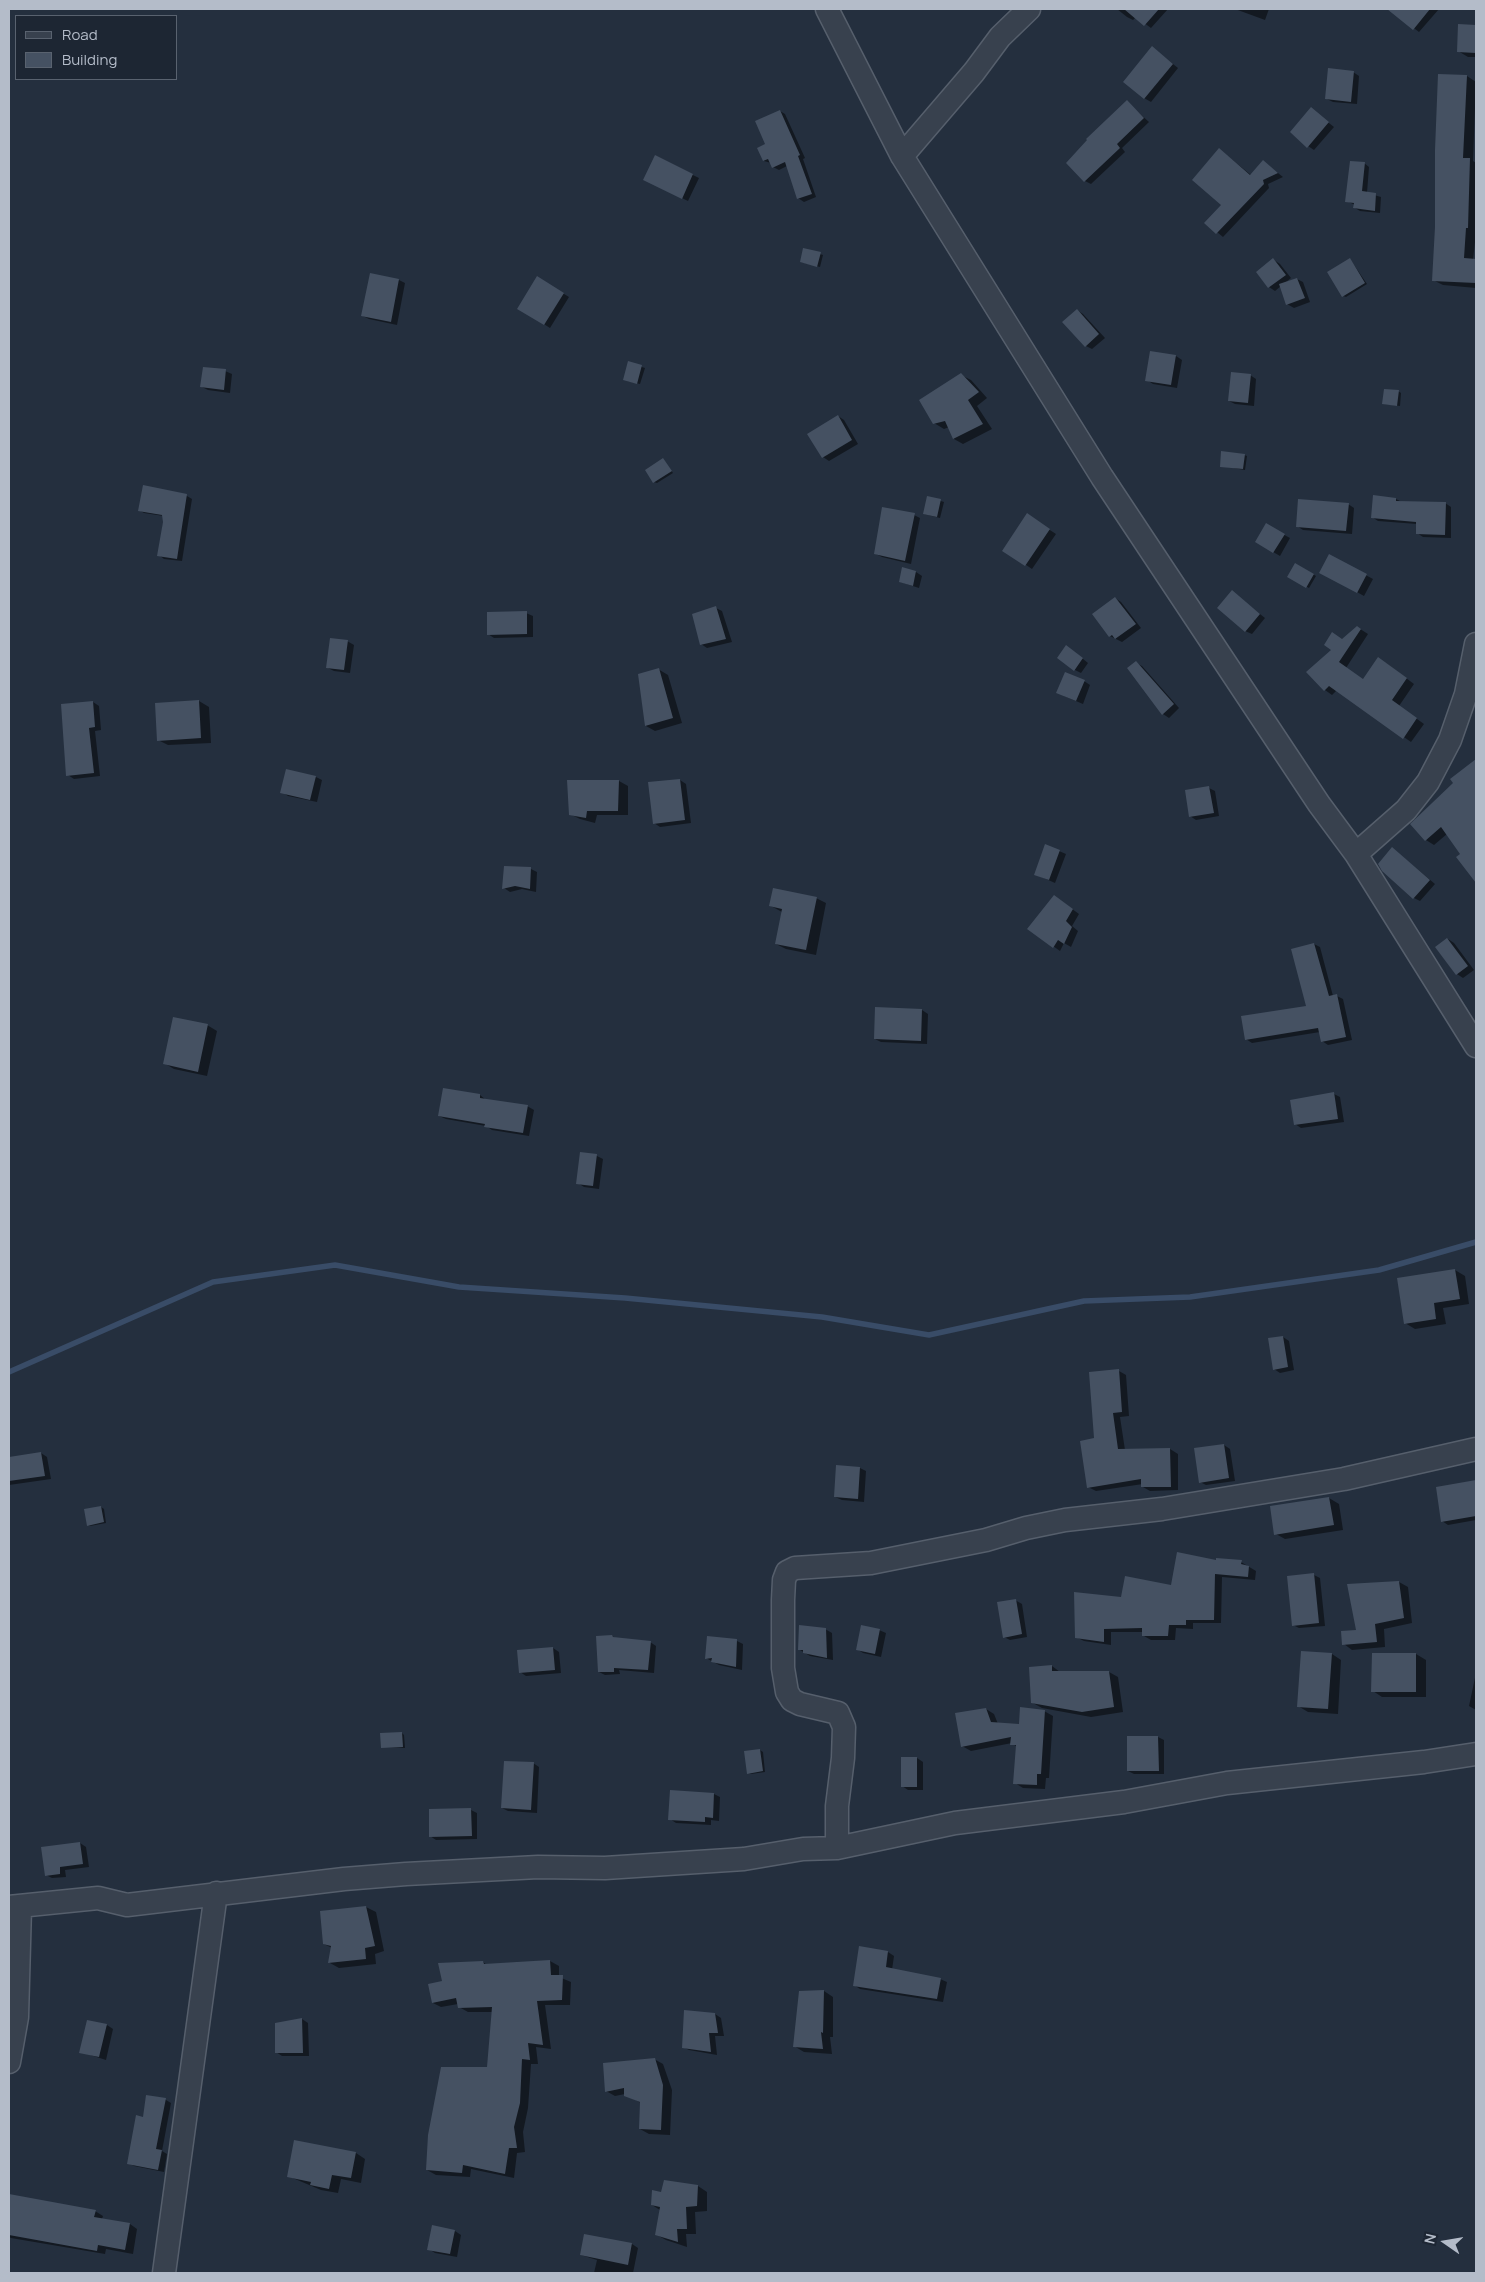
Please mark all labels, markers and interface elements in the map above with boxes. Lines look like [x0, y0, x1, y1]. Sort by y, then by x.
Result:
legend [15, 15, 178, 80]
text: Road [62, 24, 98, 45]
text: Building [62, 49, 117, 70]
north arrow [1420, 2217, 1470, 2267]
text: N [1420, 2231, 1440, 2246]

